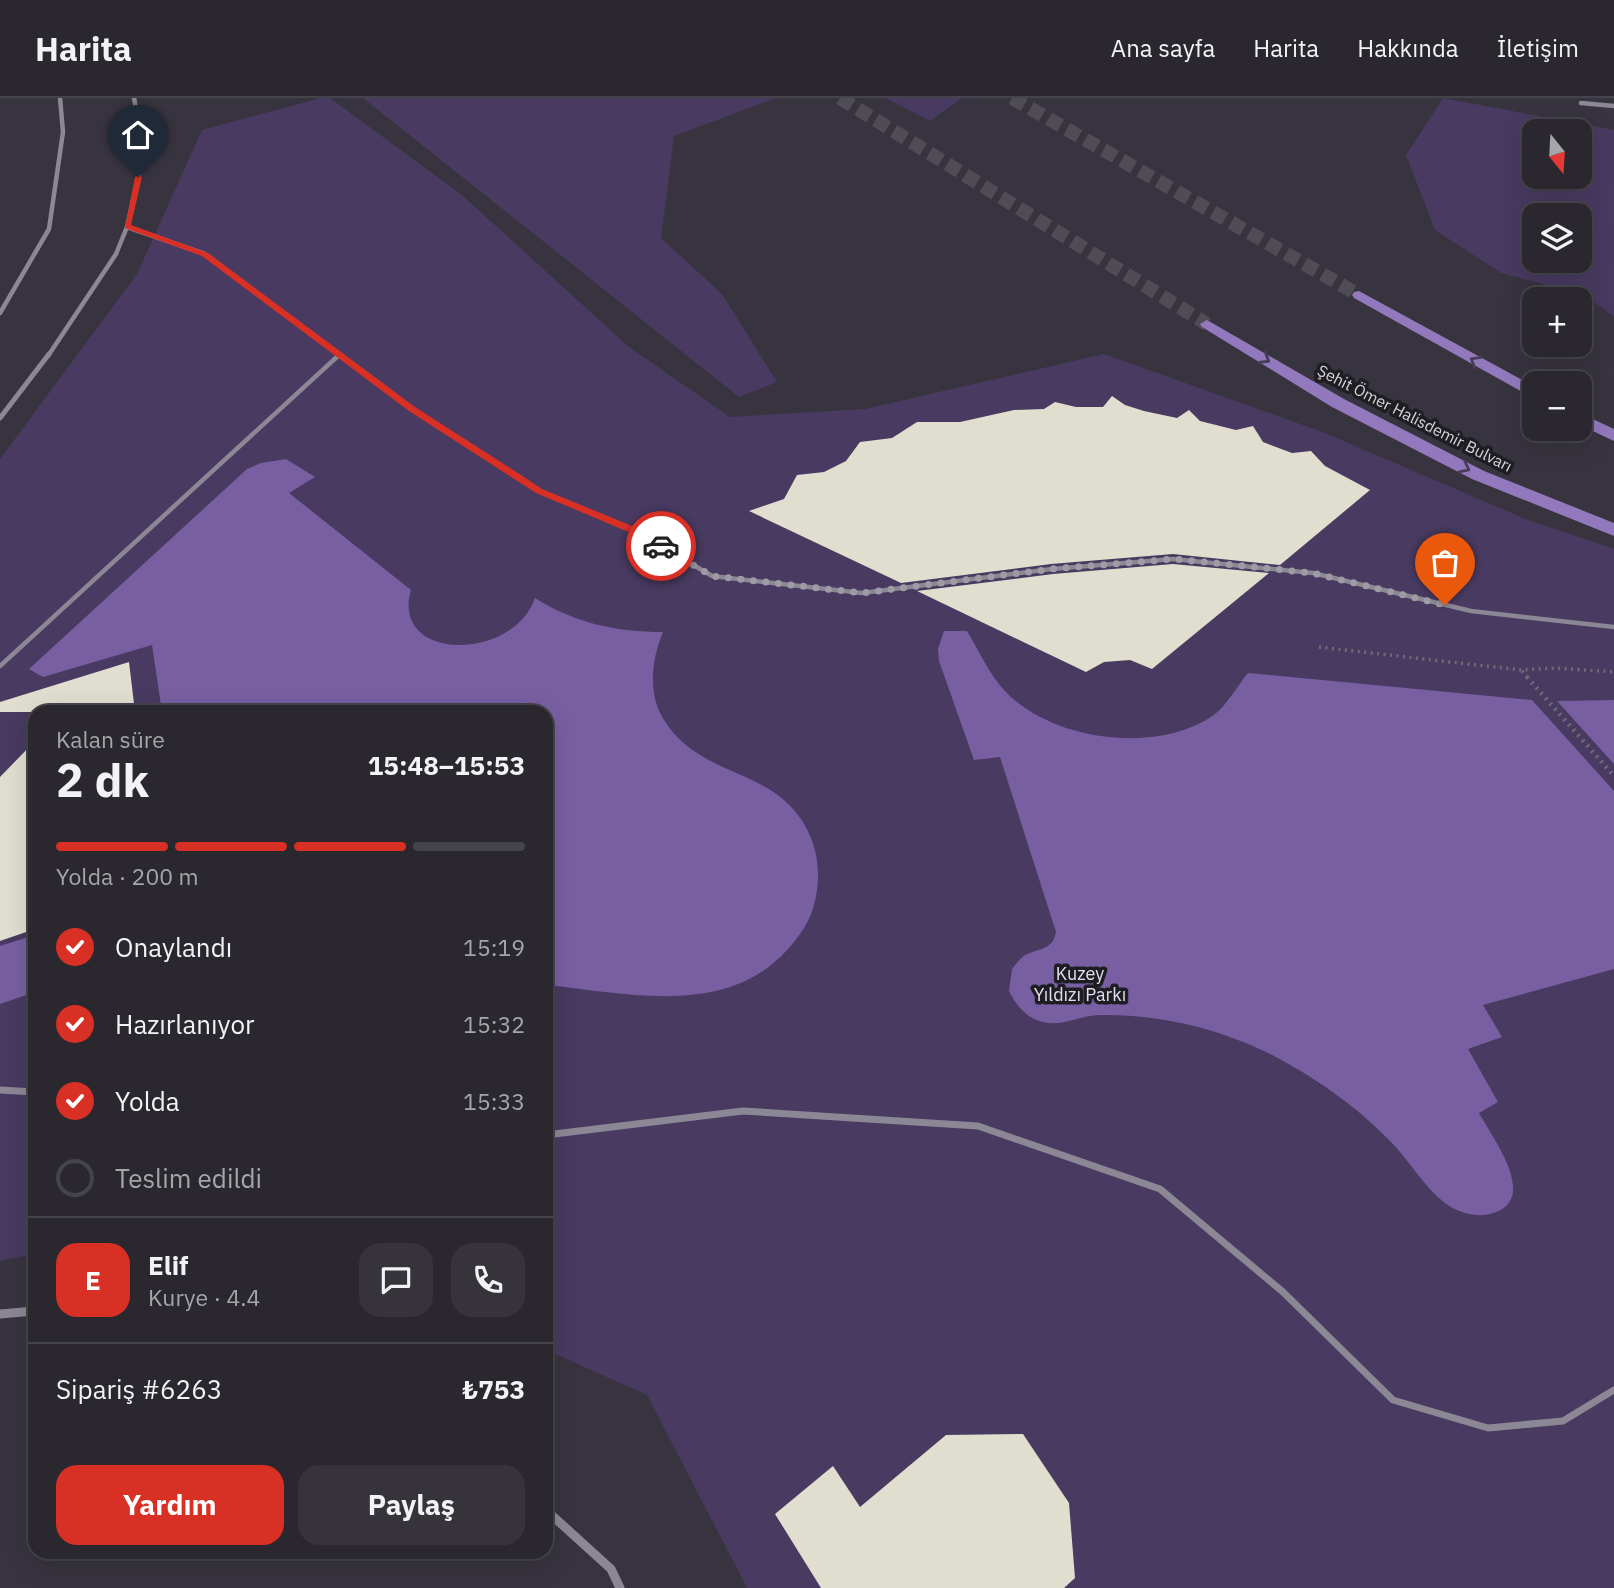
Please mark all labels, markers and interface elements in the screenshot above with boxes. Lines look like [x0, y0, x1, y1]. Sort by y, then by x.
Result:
text: Harita [35, 27, 132, 70]
text: Ana sayfa [1111, 32, 1215, 64]
text: Harita [1253, 32, 1319, 64]
text: Hakkında [1357, 32, 1459, 64]
text: İletişim [1497, 32, 1579, 64]
pin [108, 105, 168, 177]
icon: home [119, 116, 157, 154]
north arrow [1522, 119, 1592, 189]
map controls [1522, 119, 1592, 441]
button: layers [1522, 203, 1592, 273]
button: + [1522, 287, 1592, 357]
one-way arrow [1258, 351, 1271, 364]
one-way arrow [1470, 356, 1482, 369]
street label: Şehit Ömer Halisdemir Bulvarı [1314, 360, 1516, 476]
button: − [1522, 371, 1592, 441]
one-way arrow [1458, 459, 1470, 473]
courier [626, 511, 696, 581]
icon: car [642, 527, 680, 565]
pin [1415, 533, 1475, 605]
icon: bag [1426, 544, 1464, 582]
text: Kalan süre [56, 724, 165, 754]
text: 15:48–15:53 [368, 748, 525, 782]
text: 2 dk [56, 750, 149, 810]
text: Yolda · 200 m [56, 861, 199, 891]
icon: check [56, 928, 94, 966]
text: Onaylandı [115, 930, 232, 964]
text: 15:19 [463, 932, 525, 962]
park label: Kuzey Yıldızı Parkı [1034, 962, 1126, 1006]
icon: check [56, 1005, 94, 1043]
text: Hazırlanıyor [115, 1007, 255, 1041]
text: 15:32 [463, 1009, 525, 1039]
icon: check [56, 1082, 94, 1120]
text: Yolda [115, 1084, 180, 1118]
text: 15:33 [463, 1086, 525, 1116]
text: Teslim edildi [115, 1161, 262, 1195]
button: chat [359, 1243, 433, 1317]
button: phone [451, 1243, 525, 1317]
text: Elif [148, 1248, 188, 1282]
text: E [85, 1263, 101, 1297]
text: Kurye · 4.4 [148, 1282, 260, 1312]
text: Sipariş #6263 [56, 1372, 222, 1406]
text: ₺753 [462, 1372, 525, 1406]
button: Yardım [56, 1465, 284, 1545]
button: Paylaş [298, 1465, 525, 1545]

